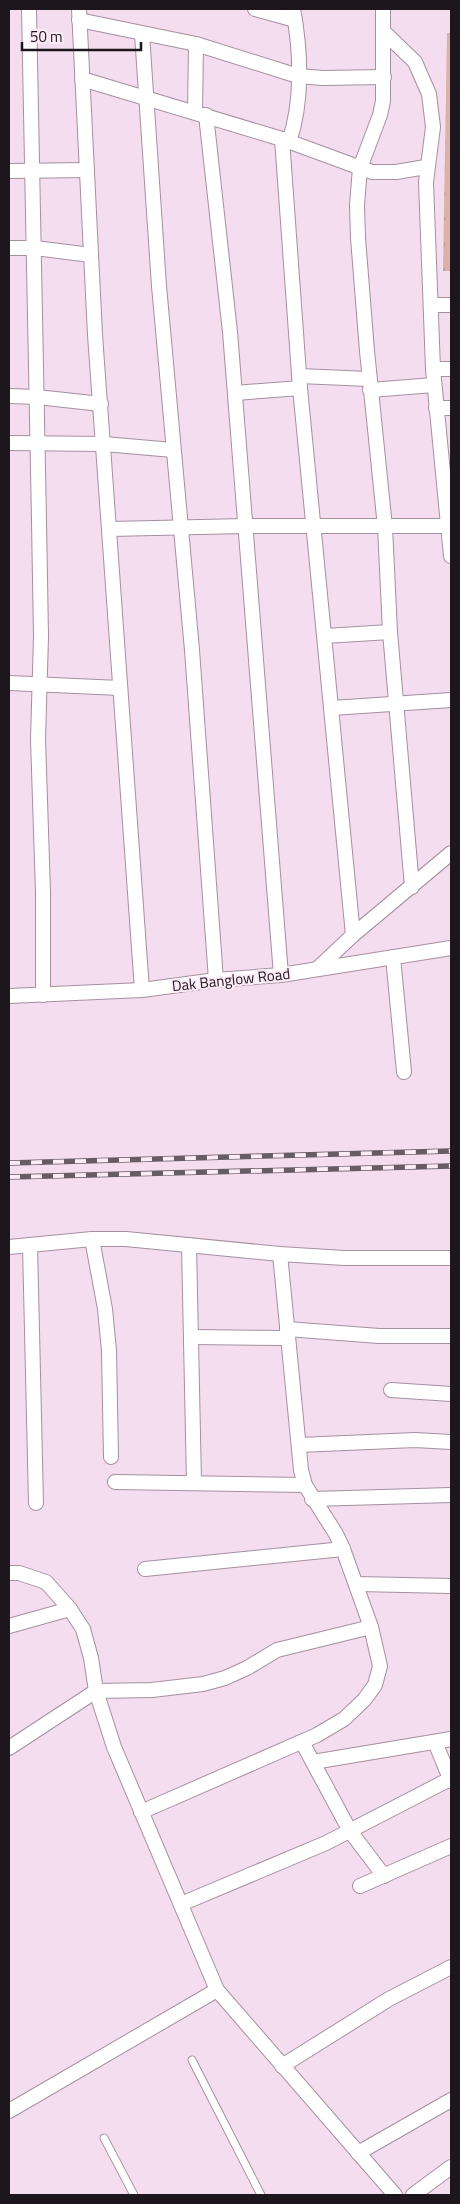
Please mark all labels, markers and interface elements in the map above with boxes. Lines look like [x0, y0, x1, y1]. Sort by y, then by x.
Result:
scale bar [22, 20, 141, 52]
text: 50 m [30, 25, 63, 48]
street label: Dak Banglow Road [171, 962, 291, 997]

